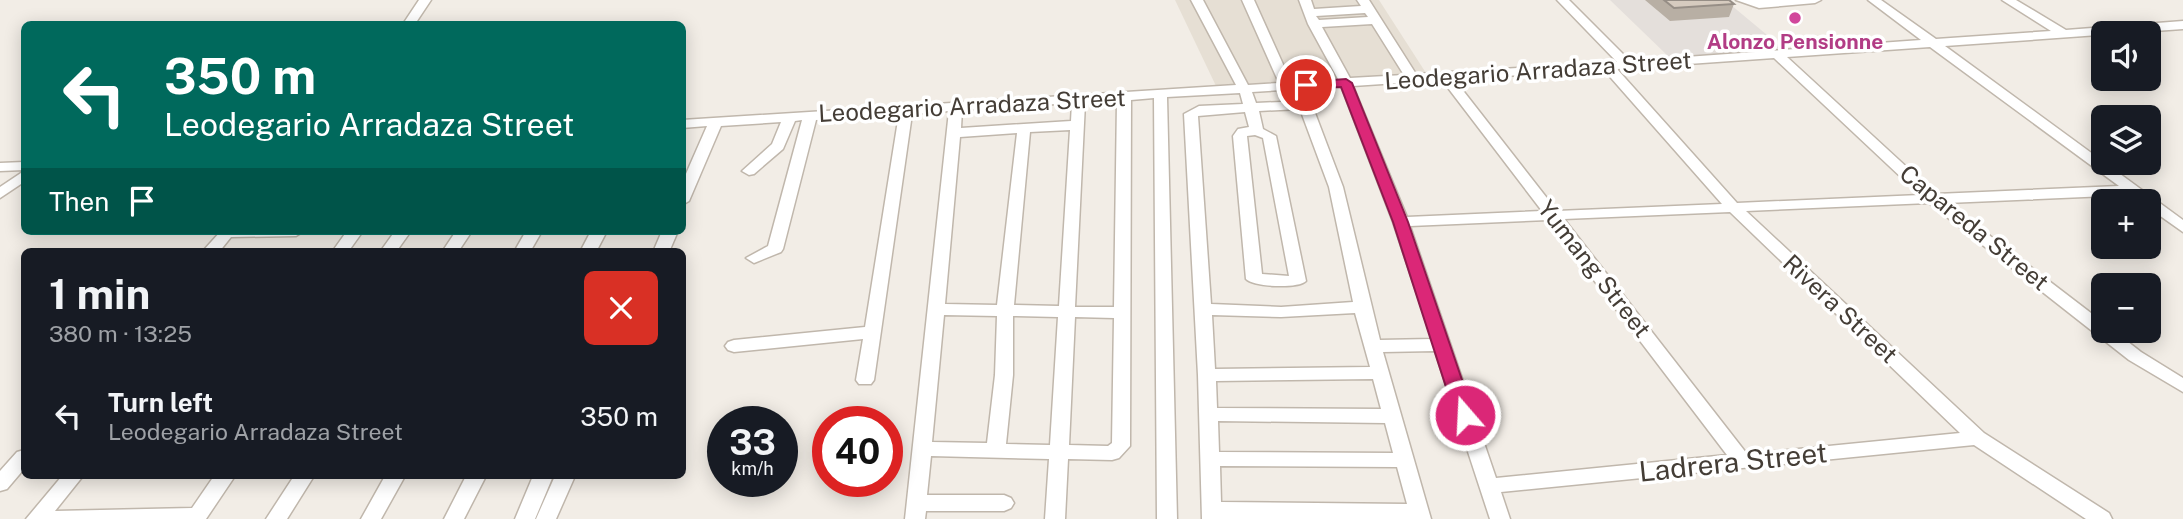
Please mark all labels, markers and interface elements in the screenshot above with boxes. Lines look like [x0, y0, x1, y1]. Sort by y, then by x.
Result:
marker: Alonzo Pensionne [1787, 10, 1803, 26]
map controls [2091, 21, 2161, 343]
button: sound [2091, 21, 2161, 91]
place label: Alonzo Pensionne [1707, 29, 1883, 54]
street label: Leodegario Arradaza Street [1383, 45, 1692, 95]
text: 350 m [164, 47, 316, 105]
icon: left [49, 49, 140, 140]
pin [1276, 55, 1336, 115]
icon: arrive [1287, 66, 1325, 104]
street label: Leodegario Arradaza Street [817, 83, 1126, 127]
button: layers [2091, 105, 2161, 175]
text: Leodegario Arradaza Street [164, 106, 574, 143]
street label: Capareda Street [1895, 159, 2055, 296]
icon: arrive [123, 182, 161, 220]
text: Then [49, 186, 109, 217]
button: + [2091, 189, 2161, 259]
street label: Yumang Street [1533, 194, 1657, 343]
street label: Rivera Street [1778, 248, 1903, 368]
text: 1 min [49, 269, 150, 318]
button: close [584, 271, 658, 345]
button: − [2091, 273, 2161, 343]
text: 380 m · 13:25 [49, 320, 192, 347]
position arrow [1428, 378, 1502, 452]
text: Turn left [108, 387, 213, 418]
icon: left [49, 397, 87, 435]
text: 350 m [580, 401, 658, 432]
speed limit sign: 40 [812, 406, 903, 497]
text: Leodegario Arradaza Street [108, 418, 403, 445]
text: 33 [729, 422, 776, 463]
street label: Ladrera Street [1637, 435, 1829, 488]
text: km/h [731, 458, 774, 479]

